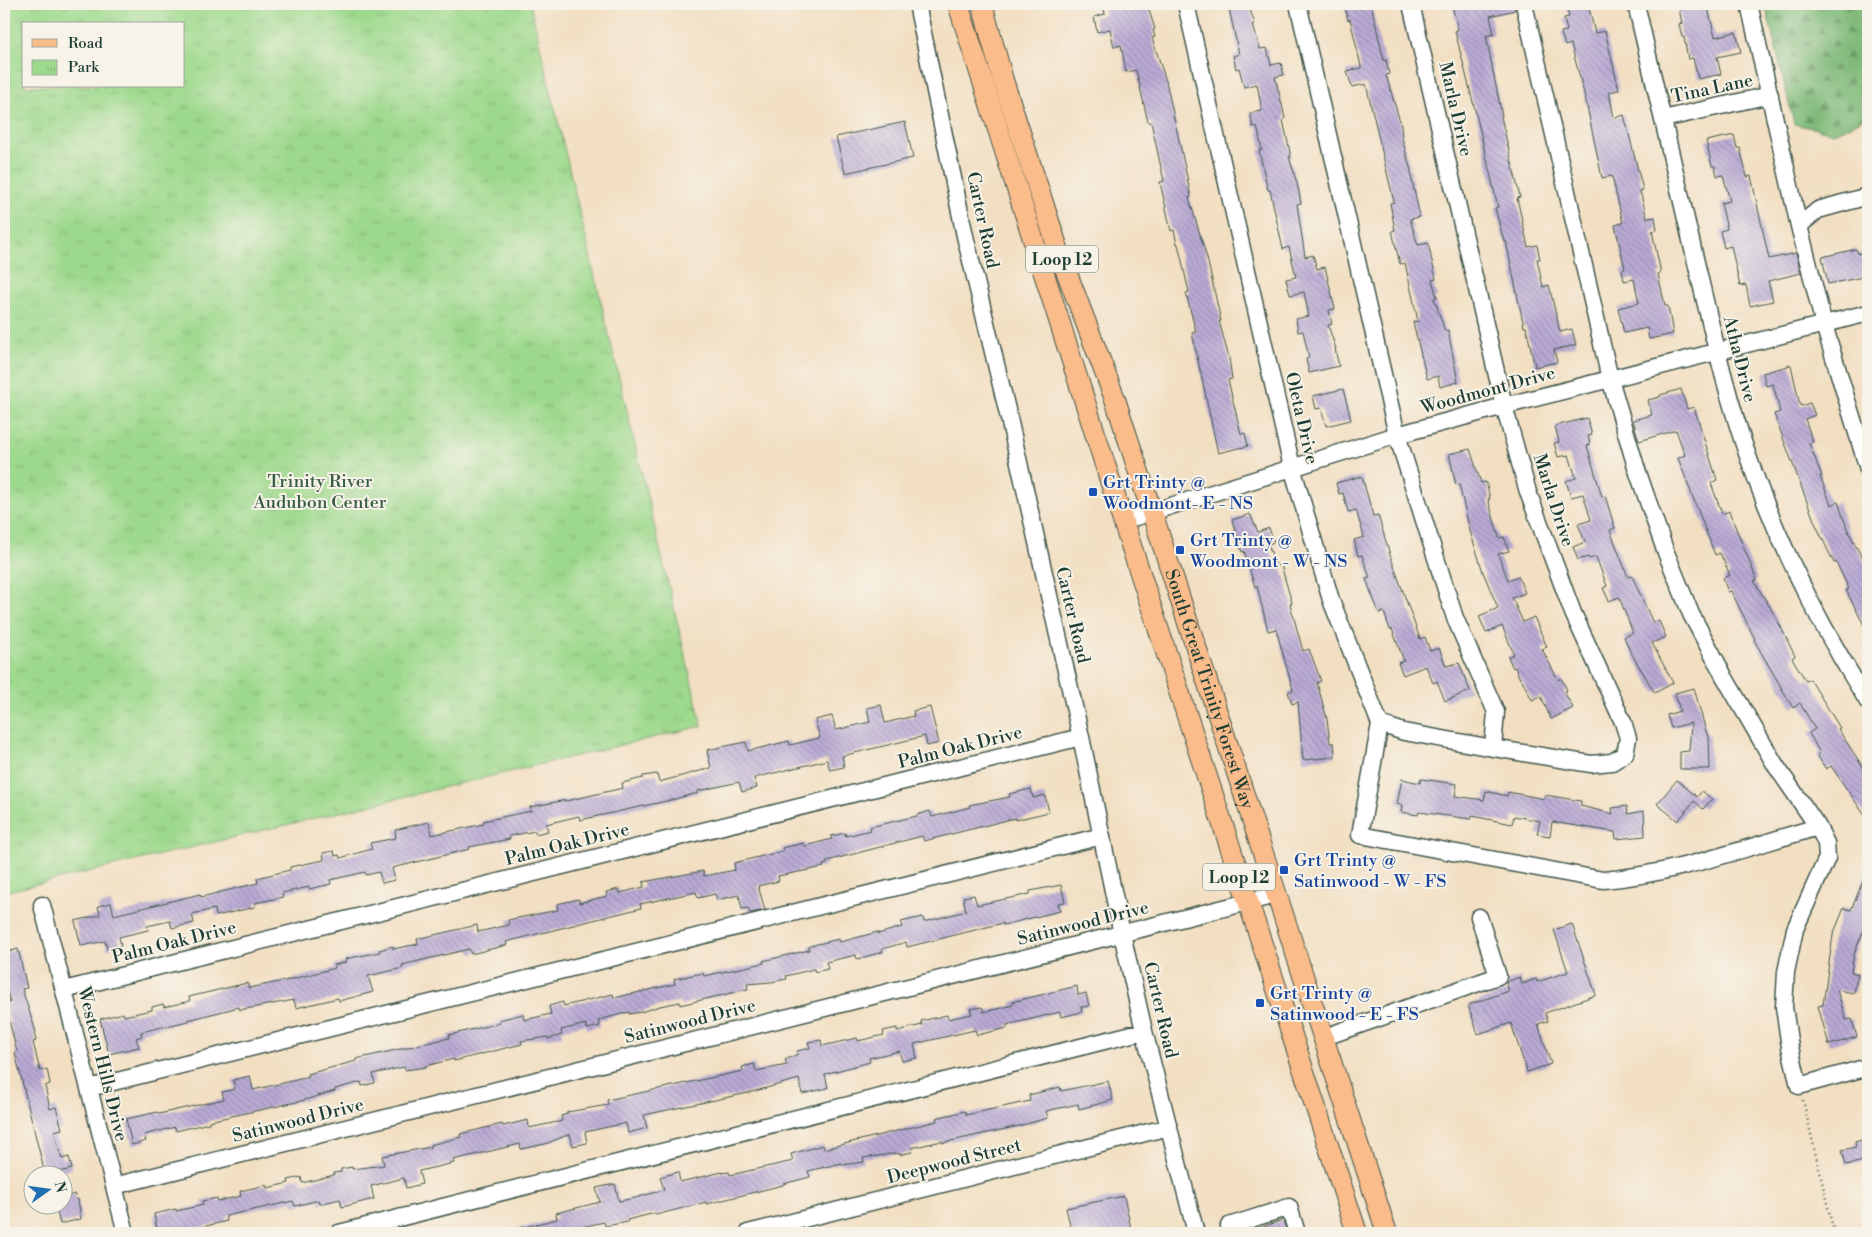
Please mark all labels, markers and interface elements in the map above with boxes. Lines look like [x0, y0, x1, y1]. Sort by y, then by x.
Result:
legend [22, 22, 185, 88]
text: Road [68, 34, 103, 53]
text: Park [68, 58, 100, 77]
street label: Marla Drive [1433, 60, 1478, 159]
street label: Tina Lane [1669, 69, 1755, 108]
street label: Carter Road [961, 170, 1004, 271]
road number: Loop 12 [1026, 245, 1098, 272]
street label: Atha Drive [1717, 313, 1761, 405]
street label: Woodmont Drive [1418, 362, 1558, 420]
street label: Oleta Drive [1280, 370, 1323, 466]
street label: Marla Drive [1528, 451, 1579, 550]
park label: Trinity River Audubon Center [252, 470, 387, 514]
place label: Grt Trinty @ Woodmont- E - NS [1102, 471, 1253, 515]
marker: Grt Trinty @ Woodmont- E - NS [1087, 486, 1099, 498]
place label: Grt Trinty @ Woodmont - W - NS [1189, 529, 1348, 573]
marker: Grt Trinty @ Woodmont - W - NS [1174, 544, 1186, 556]
street label: Carter Road [1050, 565, 1095, 666]
street label: South Great Trinity Forest Way [1159, 566, 1259, 812]
street label: Palm Oak Drive [896, 721, 1025, 774]
street label: Palm Oak Drive [503, 818, 632, 871]
place label: Grt Trinty @ Satinwood - W - FS [1294, 849, 1447, 893]
road number: Loop 12 [1203, 864, 1275, 890]
marker: Grt Trinty @ Satinwood - W - FS [1278, 864, 1290, 876]
street label: Satinwood Drive [1015, 896, 1151, 951]
street label: Palm Oak Drive [110, 916, 239, 969]
street label: Carter Road [1138, 960, 1183, 1061]
place label: Grt Trinty @ Satinwood - E - FS [1270, 982, 1419, 1026]
street label: Western Hills Drive [72, 983, 133, 1144]
street label: Satinwood Drive [622, 994, 758, 1049]
marker: Grt Trinty @ Satinwood - E - FS [1254, 997, 1266, 1009]
street label: Satinwood Drive [230, 1093, 366, 1148]
street label: Deepwood Street [885, 1134, 1024, 1189]
north arrow [22, 1164, 72, 1214]
text: N [50, 1180, 70, 1195]

